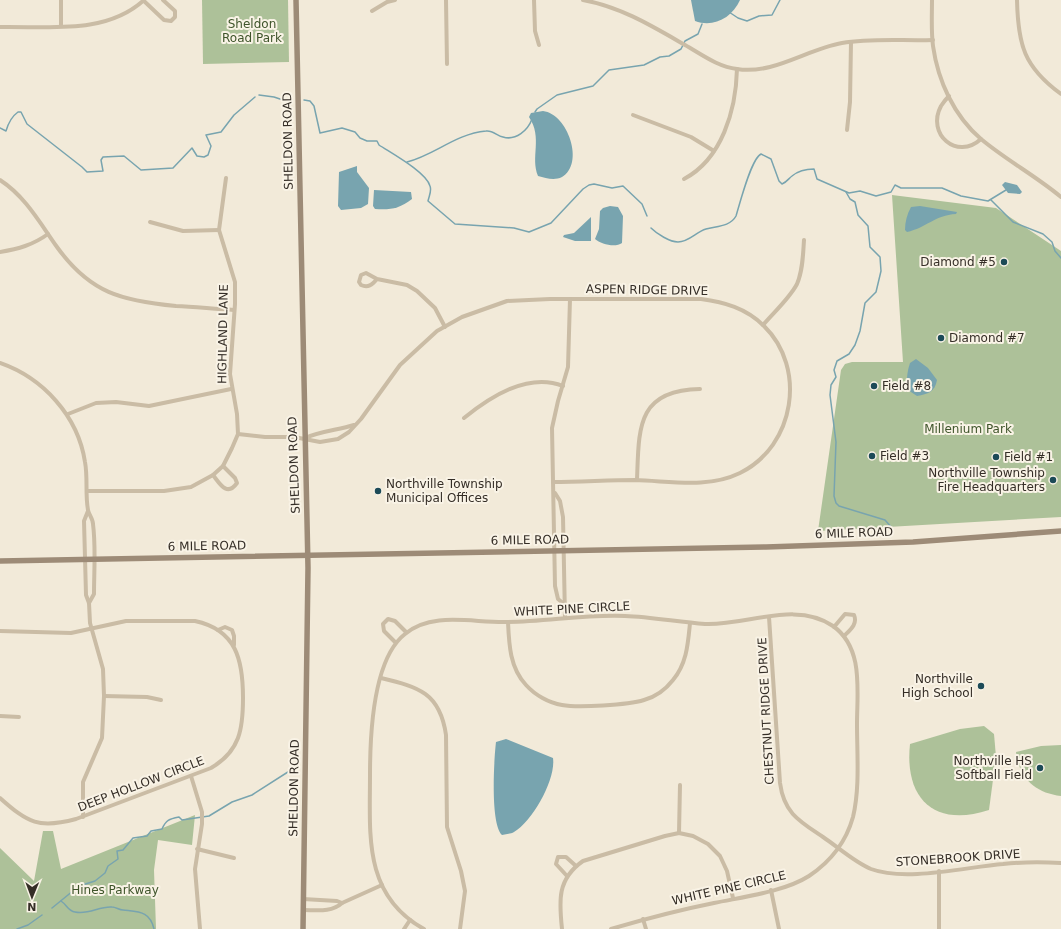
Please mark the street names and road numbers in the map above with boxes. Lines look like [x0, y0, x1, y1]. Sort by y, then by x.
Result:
street label: SHELDON ROAD [280, 92, 296, 190]
street label: ASPEN RIDGE DRIVE [586, 282, 708, 298]
street label: HIGHLAND LANE [215, 284, 231, 384]
street label: SHELDON ROAD [285, 416, 303, 514]
street label: 6 MILE ROAD [815, 525, 893, 541]
street label: 6 MILE ROAD [491, 532, 569, 548]
street label: 6 MILE ROAD [168, 538, 246, 554]
street label: WHITE PINE CIRCLE [513, 599, 631, 619]
street label: CHESTNUT RIDGE DRIVE [755, 637, 777, 785]
street label: SHELDON ROAD [286, 739, 302, 837]
street label: DEEP HOLLOW CIRCLE [76, 753, 206, 815]
street label: STONEBROOK DRIVE [895, 847, 1021, 869]
street label: WHITE PINE CIRCLE [671, 868, 787, 908]

